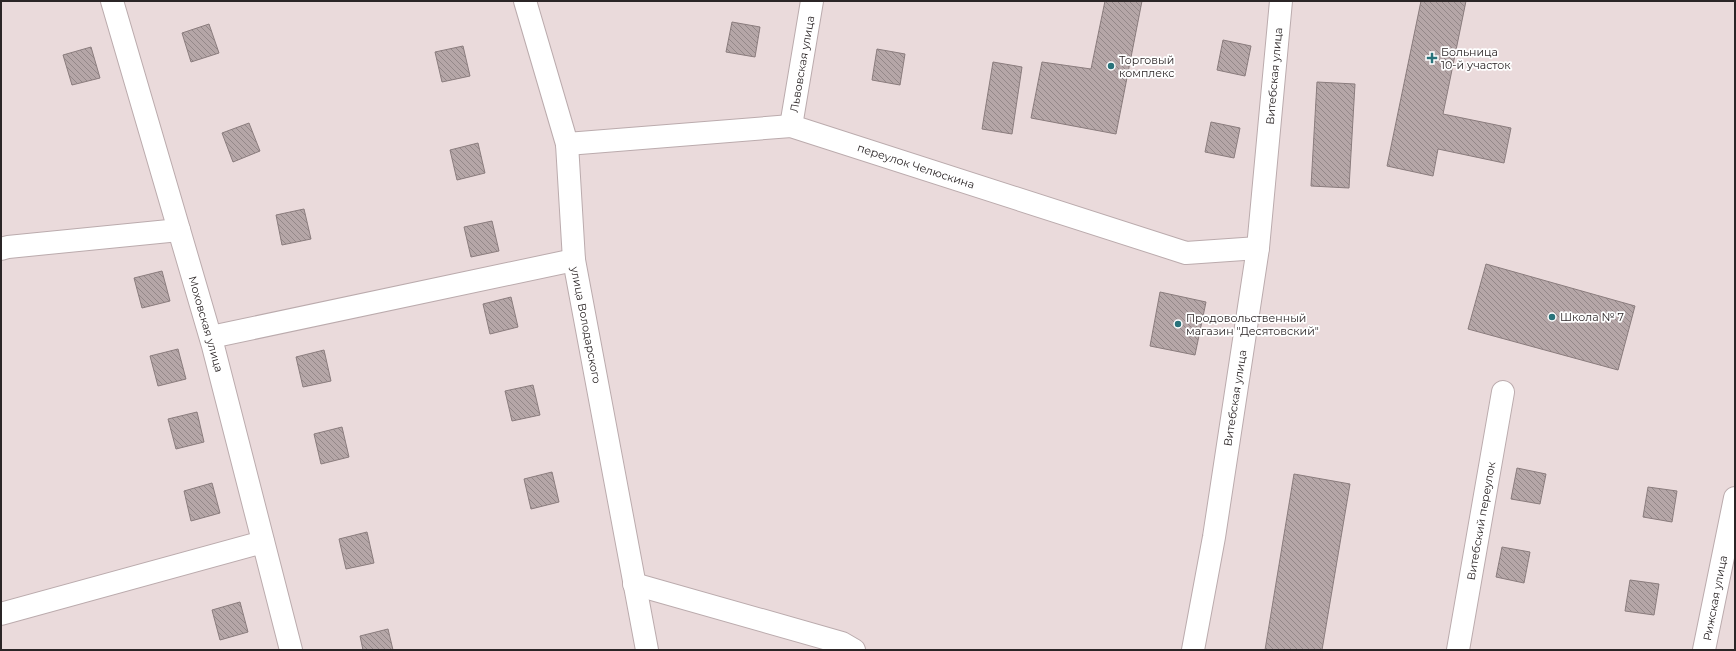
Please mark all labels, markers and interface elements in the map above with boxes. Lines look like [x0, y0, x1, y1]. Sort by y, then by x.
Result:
street label: Львовская улица [787, 15, 817, 113]
street label: Витебская улица [1263, 27, 1285, 125]
place label: Больница 10-й участок [1441, 45, 1511, 72]
marker: Больница 10-й участок [1426, 52, 1438, 64]
place label: Торговый комплекс [1119, 53, 1174, 80]
marker: Торговый комплекс [1106, 61, 1116, 71]
street label: переулок Челюскина [856, 140, 976, 192]
street label: улица Володарского [568, 264, 604, 385]
street label: Моховская улица [186, 274, 226, 374]
place label: Школа № 7 [1560, 310, 1624, 324]
place label: Продовольственный магазин "Деcятовский" [1186, 311, 1319, 338]
marker: Школа № 7 [1547, 312, 1557, 322]
marker: Продовольственный магазин "Деcятовский" [1173, 319, 1183, 329]
street label: Витебская улица [1220, 349, 1250, 447]
street label: Витебский переулок [1464, 460, 1498, 581]
street label: Рижская улица [1700, 554, 1730, 642]

